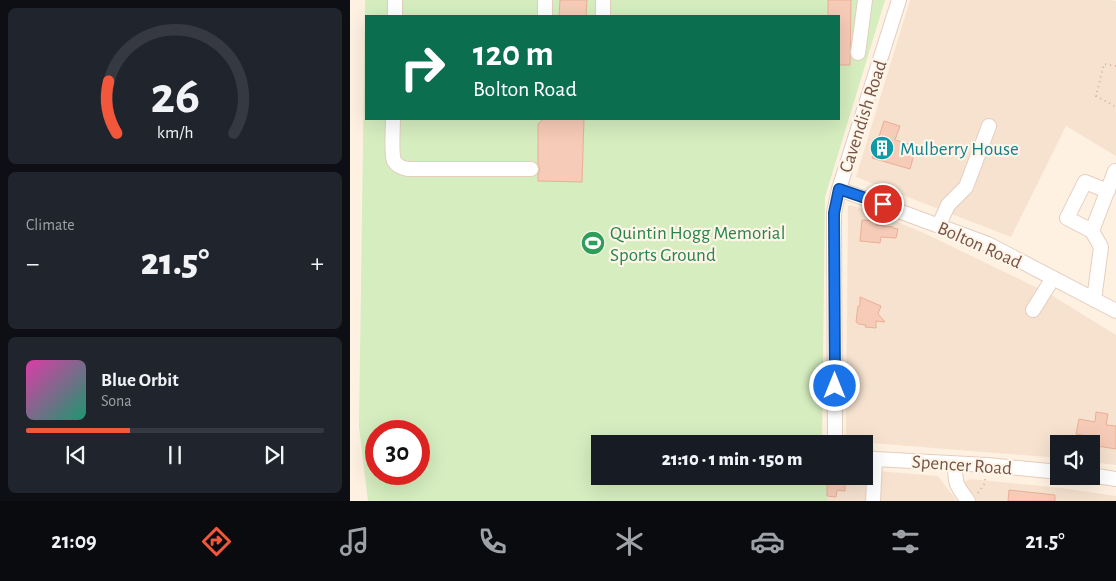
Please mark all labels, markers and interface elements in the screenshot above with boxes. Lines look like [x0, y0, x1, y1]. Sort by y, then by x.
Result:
icon: right [390, 35, 455, 100]
text: 120 m [473, 37, 554, 72]
street label: Cavendish Road [836, 58, 891, 175]
text: 26 [150, 70, 200, 122]
text: Bolton Road [473, 78, 577, 100]
text: km/h [157, 124, 193, 142]
building icon: Mulberry House [869, 135, 895, 161]
place label: Mulberry House [900, 140, 1019, 159]
pin [862, 183, 904, 225]
icon: arrive [869, 190, 897, 218]
text: Climate [26, 217, 75, 233]
street label: Bolton Road [935, 218, 1024, 272]
place label: Quintin Hogg Memorial Sports Ground [610, 224, 785, 265]
sports icon: Quintin Hogg Memorial Sports Ground [580, 230, 606, 256]
text: 21.5° [141, 244, 209, 282]
text: − [26, 250, 39, 278]
text: + [311, 250, 324, 278]
position arrow [808, 359, 860, 411]
text: Blue Orbit [101, 371, 179, 390]
text: Sona [101, 393, 132, 409]
speed limit sign: 30 [365, 420, 430, 485]
map controls [1050, 435, 1100, 485]
button: sound [1050, 435, 1100, 485]
icon: previous [62, 441, 90, 469]
icon: pause [161, 441, 189, 469]
icon: next [260, 441, 288, 469]
text: 21:10 · 1 min · 150 m [662, 450, 802, 469]
street label: Spencer Road [911, 453, 1013, 478]
icon: directions [199, 524, 234, 559]
icon: music [337, 524, 372, 559]
icon: phone [475, 524, 510, 559]
icon: climate [612, 524, 647, 559]
icon: car [750, 524, 785, 559]
icon: filters [888, 524, 923, 559]
text: 21:09 [51, 530, 97, 552]
text: 21.5° [1025, 530, 1065, 552]

